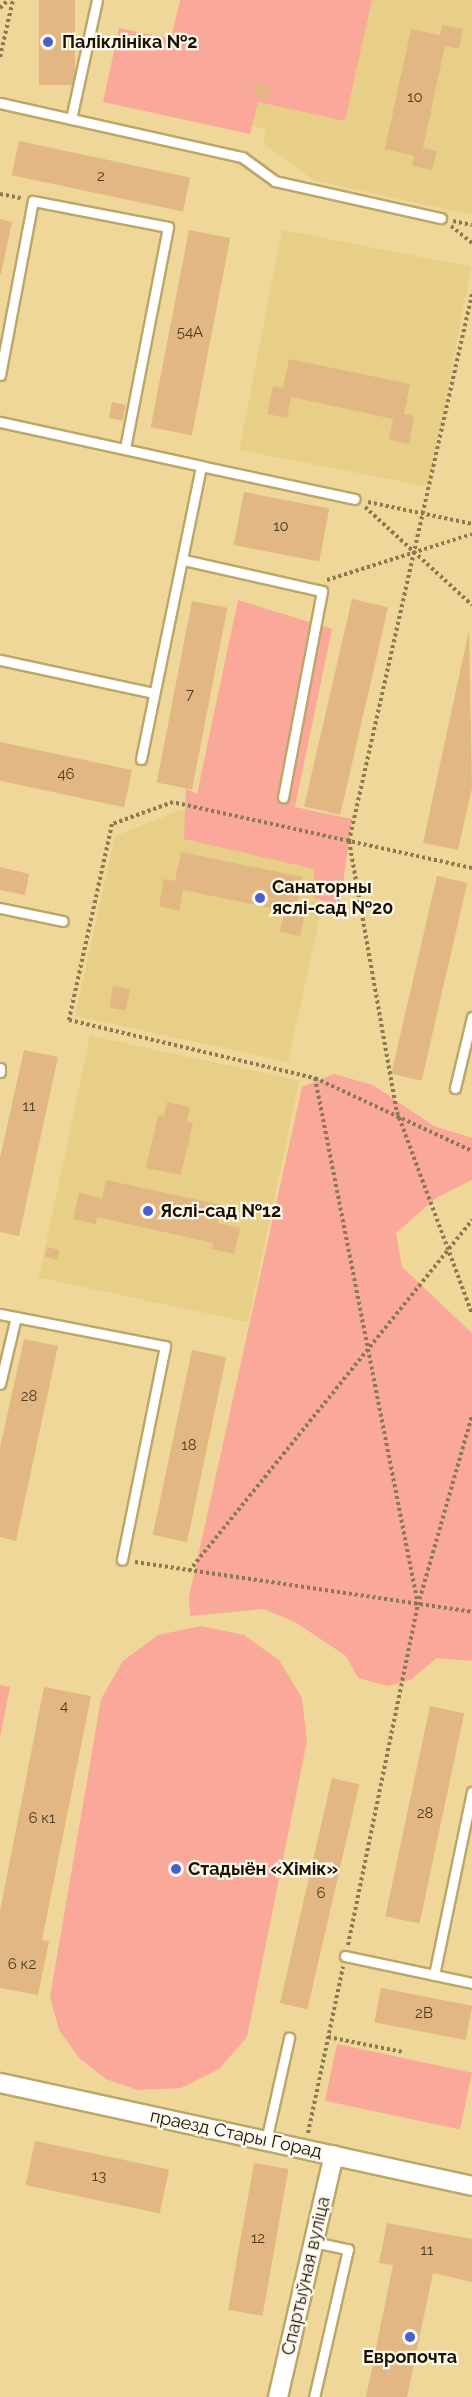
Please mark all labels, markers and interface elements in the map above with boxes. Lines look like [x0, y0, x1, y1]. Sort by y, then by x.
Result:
place label: Паліклініка №2 [62, 31, 197, 53]
marker: Паліклініка №2 [39, 33, 57, 51]
house number: 10 [407, 89, 423, 107]
house number: 2 [97, 168, 105, 186]
house number: 54А [177, 324, 203, 342]
house number: 10 [273, 518, 289, 536]
house number: 7 [186, 686, 194, 704]
house number: 46 [57, 766, 75, 784]
place label: Санаторны яслі-сад №20 [272, 877, 393, 920]
marker: Санаторны яслі-сад №20 [253, 891, 267, 905]
house number: 11 [23, 1098, 35, 1116]
place label: Яслі-сад №12 [160, 1200, 281, 1222]
marker: Яслі-сад №12 [141, 1204, 155, 1218]
house number: 28 [21, 1388, 37, 1406]
house number: 18 [181, 1437, 197, 1455]
house number: 4 [60, 1698, 68, 1716]
house number: 28 [417, 1805, 433, 1823]
house number: 6 к1 [28, 1810, 56, 1828]
place label: Стадыён «Хімік» [188, 1858, 338, 1880]
marker: Стадыён «Хімік» [169, 1862, 183, 1876]
house number: 6 [316, 1885, 326, 1903]
house number: 6 к2 [8, 1956, 36, 1974]
house number: 2В [415, 2005, 433, 2023]
street label: праезд Стары Горад [148, 2105, 324, 2163]
house number: 13 [92, 2168, 106, 2186]
street label: Спартыўная вуліца [277, 2195, 335, 2357]
house number: 12 [251, 2230, 265, 2248]
house number: 11 [421, 2242, 433, 2260]
marker: Европочта [403, 2330, 417, 2344]
place label: Европочта [363, 2346, 457, 2368]

